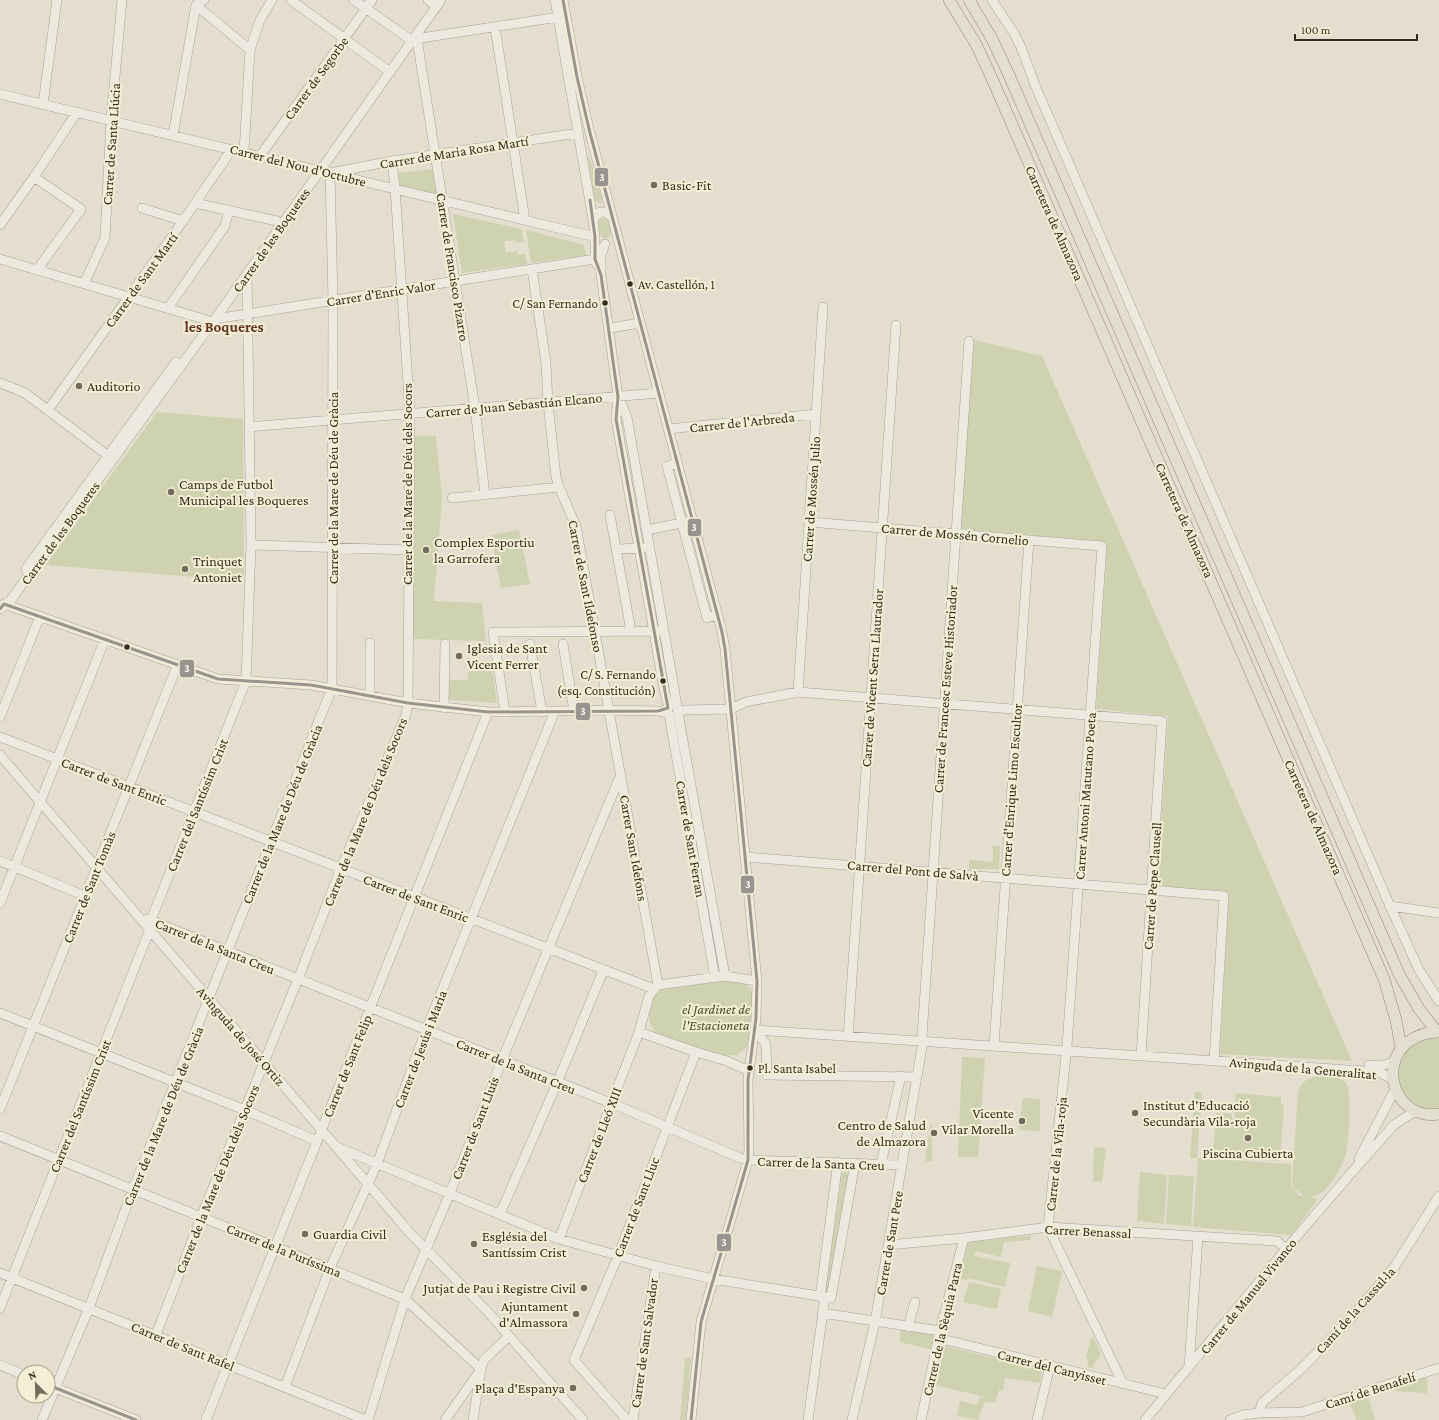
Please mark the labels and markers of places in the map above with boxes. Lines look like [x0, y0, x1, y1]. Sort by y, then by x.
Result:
place label: Basic-Fit [662, 177, 712, 193]
marker: Basic-Fit [649, 180, 659, 190]
place label: Av. Castellón, 1 [638, 277, 715, 292]
marker: Av. Castellón, 1 [625, 279, 635, 289]
place label: C/ San Fernando [512, 296, 598, 311]
marker: C/ San Fernando [600, 298, 610, 308]
place label: Auditorio [87, 378, 140, 394]
marker: Auditorio [74, 381, 84, 391]
place label: Camps de Futbol Municipal les Boqueres [179, 476, 308, 508]
marker: Camps de Futbol Municipal les Boqueres [166, 487, 176, 497]
place label: Complex Esportiu la Garrofera [434, 534, 535, 566]
marker: Complex Esportiu la Garrofera [421, 545, 431, 555]
place label: Trinquet Antoniet [193, 553, 243, 585]
marker: Trinquet Antoniet [180, 564, 190, 574]
place label: Iglesia de Sant Vicent Ferrer [467, 640, 548, 672]
unlabelled marker [122, 642, 132, 652]
marker: Iglesia de Sant Vicent Ferrer [454, 651, 464, 661]
place label: C/ S. Fernando (esq. Constitución) [557, 667, 656, 699]
marker: C/ S. Fernando (esq. Constitución) [658, 676, 668, 686]
place label: Pl. Santa Isabel [758, 1061, 837, 1076]
marker: Pl. Santa Isabel [745, 1063, 755, 1073]
place label: Institut d'Educació Secundària Vila-roja [1143, 1097, 1257, 1130]
place label: Vicente Vilar Morella [942, 1105, 1015, 1137]
marker: Institut d'Educació Secundària Vila-roja [1130, 1108, 1140, 1118]
marker: Vicente Vilar Morella [1017, 1116, 1027, 1126]
place label: Centro de Salud de Almazora [838, 1117, 927, 1149]
marker: Centro de Salud de Almazora [929, 1128, 939, 1138]
marker: Piscina Cubierta [1243, 1133, 1253, 1143]
place label: Piscina Cubierta [1203, 1145, 1294, 1161]
place label: Guardia Civil [313, 1226, 387, 1242]
place label: Església del Santíssim Crist [482, 1228, 567, 1260]
marker: Guardia Civil [300, 1229, 310, 1239]
marker: Església del Santíssim Crist [469, 1239, 479, 1249]
place label: Jutjat de Pau i Registre Civil [421, 1280, 576, 1297]
marker: Jutjat de Pau i Registre Civil [579, 1283, 589, 1293]
place label: Ajuntament d'Almassora [499, 1298, 569, 1330]
marker: Ajuntament d'Almassora [571, 1309, 581, 1319]
place label: Plaça d'Espanya [475, 1380, 566, 1396]
marker: Plaça d'Espanya [568, 1383, 578, 1393]

